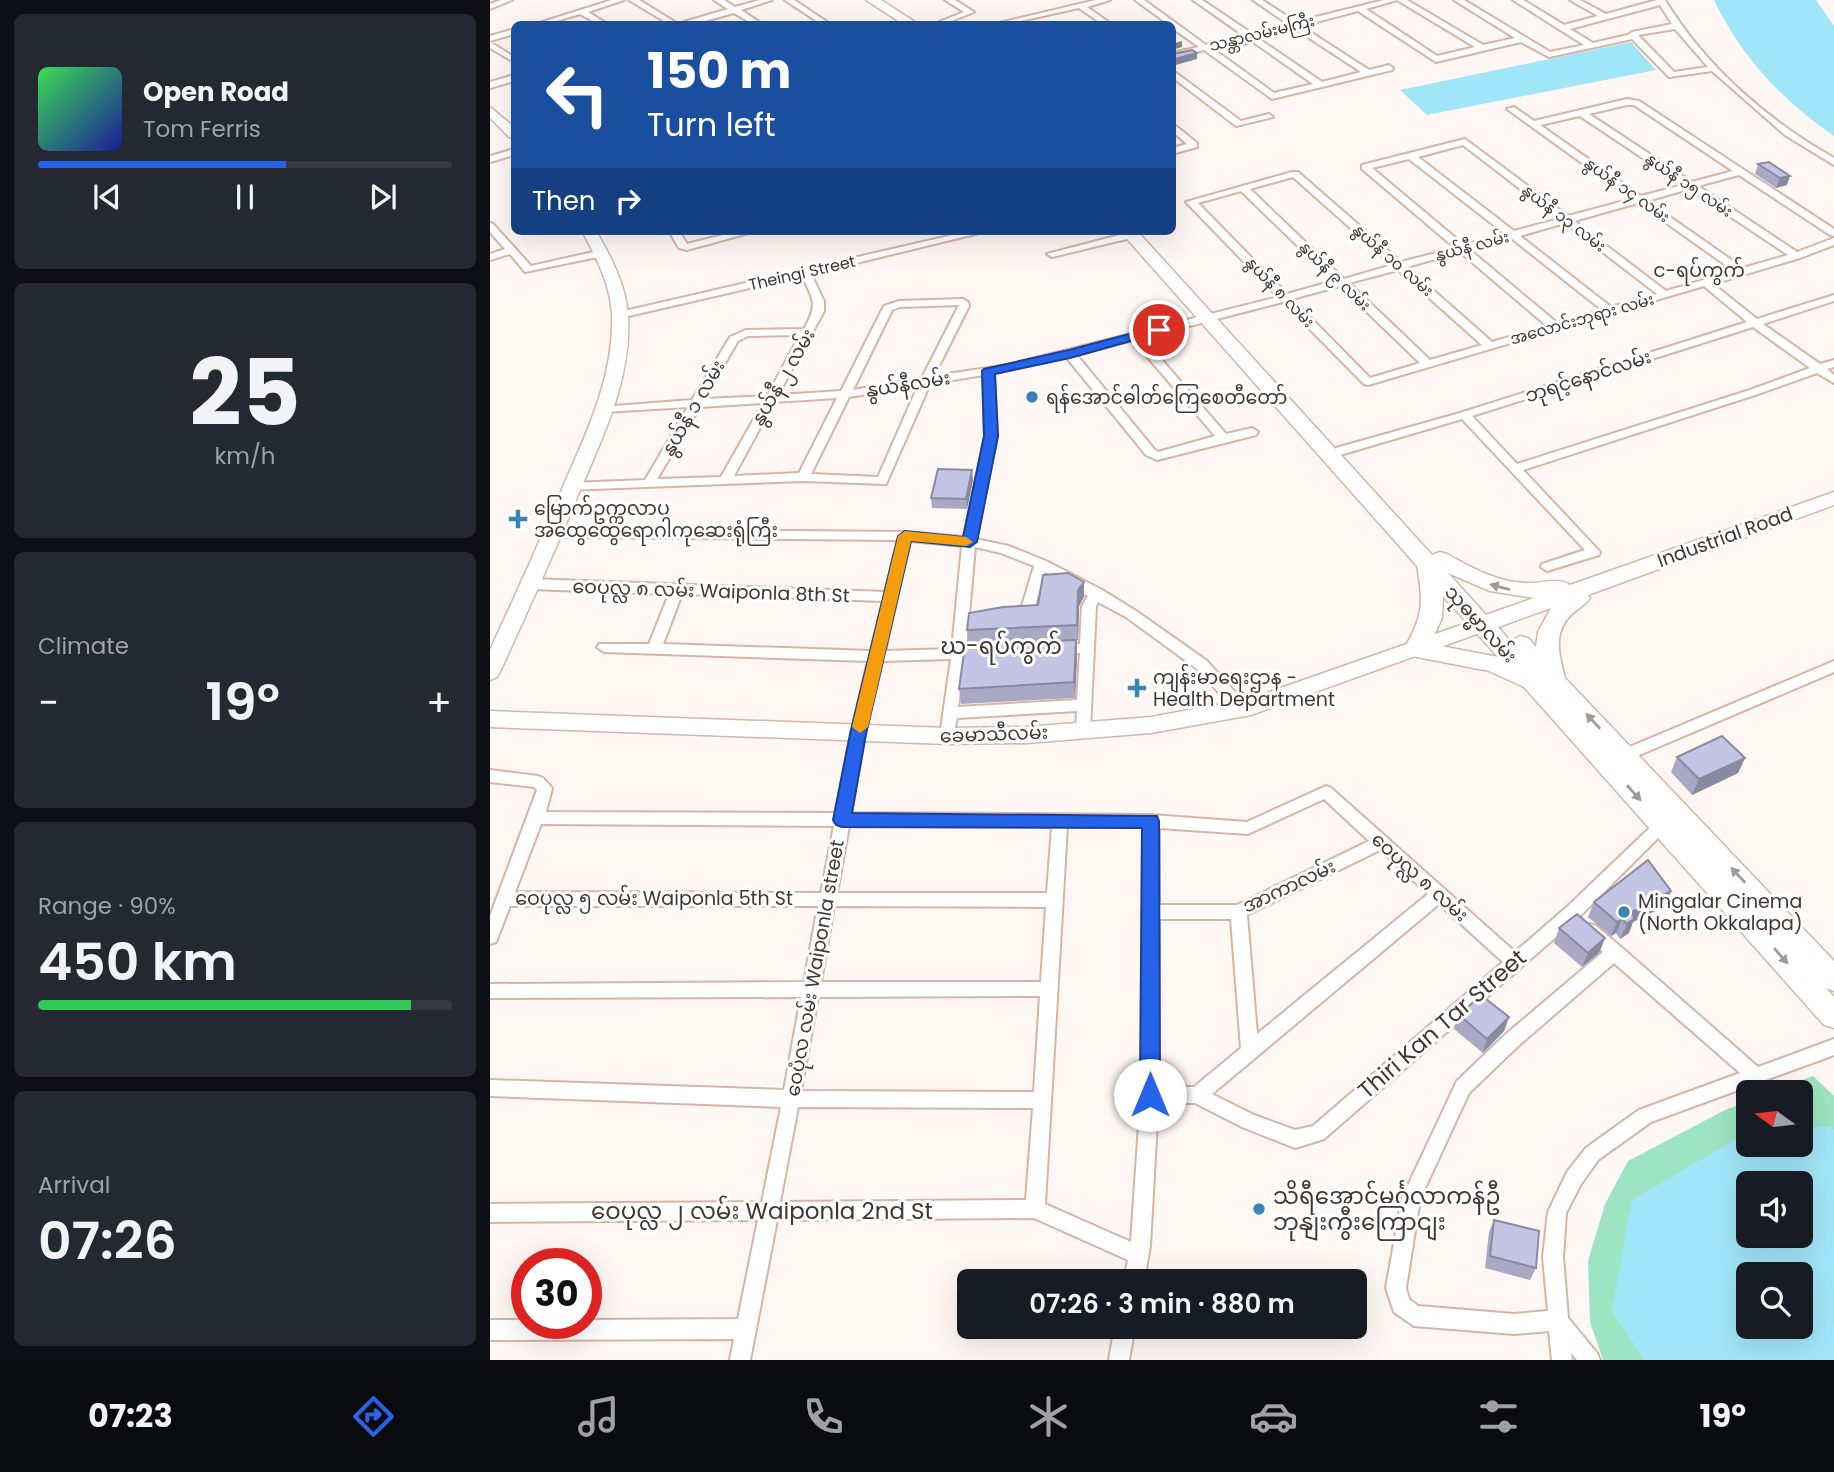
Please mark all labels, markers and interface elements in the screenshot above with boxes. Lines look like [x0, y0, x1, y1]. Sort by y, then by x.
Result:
street label: သန္တာလမ်းမကြီး [1207, 9, 1318, 59]
text: 150 m [647, 37, 792, 105]
icon: left [532, 49, 623, 140]
text: Open Road [143, 74, 289, 110]
text: Turn left [647, 102, 776, 147]
text: Tom Ferris [143, 113, 261, 145]
street label: နွယ်နီ ၁၅ လမ်း [1640, 147, 1737, 224]
street label: နွယ်နီ ၁၄ လမ်း [1578, 152, 1675, 230]
icon: previous [88, 178, 126, 216]
icon: pause [226, 178, 264, 216]
icon: next [364, 178, 402, 216]
street label: နွယ်နီ ၁၃ လမ်း [1516, 179, 1611, 259]
icon: right [609, 182, 647, 220]
text: Then [532, 183, 595, 219]
street label: နွယ်နီ ၁၀ လမ်း [1346, 218, 1438, 303]
street label: နွယ်နီ လမ်း [1432, 225, 1512, 269]
street label: နွယ်နီ ၉ လမ်း [1293, 236, 1376, 318]
street label: Theingi Street [746, 250, 858, 296]
street label: နွယ်နီ ၈ လမ်း [1239, 251, 1320, 334]
district label: င-ရပ်ကွက် [1653, 256, 1745, 286]
street label: အလောင်းဘုရား လမ်း [1507, 287, 1657, 353]
pin [1129, 300, 1189, 360]
icon: arrive [1140, 311, 1178, 349]
street label: နွယ်နီ ၂ လမ်း [743, 323, 823, 432]
text: 25 [189, 329, 301, 457]
street label: ဘုရင့်နောင်လမ်း [1521, 342, 1655, 412]
street label: နွယ်နီ ၁ လမ်း [654, 354, 733, 462]
street label: နွယ်နီလမ်း [864, 363, 952, 406]
place label: ရန်အောင်ဓါတ်ကြေစေတီတော် [1046, 383, 1287, 413]
marker: ရန်အောင်ဓါတ်ကြေစေတီတော် [1024, 389, 1040, 405]
text: km/h [214, 440, 276, 472]
place label: မြောက်ဥက္ကလာပ အထွေထွေရောဂါကုဆေးရုံကြီး [534, 494, 778, 547]
street label: Industrial Road [1653, 500, 1797, 574]
marker: မြောက်ဥက္ကလာပ အထွေထွေရောဂါကုဆေးရုံကြီး [508, 509, 528, 529]
street label: ဝေပုလ္လ ၈ လမ်း Waiponla 8th St [572, 572, 850, 612]
street label: သုဓမ္မာလမ်း [1436, 578, 1524, 671]
one-way arrow [1489, 581, 1511, 592]
text: Climate [38, 630, 129, 662]
district label: ဃ-ရပ်ကွက် [940, 630, 1062, 665]
place label: ကျန်းမာရေးဌာန - Health Department [1153, 663, 1335, 713]
text: 19° [205, 665, 280, 738]
text: − [38, 676, 59, 729]
text: + [426, 676, 452, 729]
marker: ကျန်းမာရေးဌာန - Health Department [1127, 678, 1147, 698]
one-way arrow [1585, 713, 1601, 730]
street label: ခေမာသီလမ်း [939, 718, 1049, 749]
one-way arrow [1626, 785, 1641, 802]
street label: ဝေပုလ္လ ၈ လမ်း [1364, 825, 1475, 930]
street label: ဝေပုံလ လမ်း Waiponla street [778, 837, 854, 1099]
street label: အာကာလမ်း [1238, 852, 1340, 919]
one-way arrow [1730, 867, 1746, 884]
street label: ဝေပုလ္လ ၅ လမ်း Waiponla 5th St [515, 884, 793, 915]
place label: Mingalar Cinema (North Okkalapa) [1638, 888, 1803, 937]
text: Range · 90% [38, 890, 176, 922]
marker: Mingalar Cinema (North Okkalapa) [1616, 904, 1632, 920]
text: 450 km [38, 925, 237, 998]
street label: Thiri Kan Tar Street [1351, 942, 1533, 1106]
one-way arrow [1773, 947, 1789, 965]
position arrow [1113, 1058, 1187, 1132]
north arrow [1736, 1080, 1813, 1157]
map controls [1736, 1080, 1813, 1339]
text: Arrival [38, 1169, 110, 1201]
button: sound [1736, 1171, 1813, 1248]
place label: သိရီအောင်မင်္ဂလာကန်ဦ ဘုနျးကွီးကြောငျး [1273, 1180, 1500, 1241]
street label: ဝေပုလ္လ ၂ လမ်း Waiponla 2nd St [591, 1195, 933, 1230]
marker: သိရီအောင်မင်္ဂလာကန်ဦ ဘုနျးကွီးကြောငျး [1251, 1201, 1267, 1217]
text: 07:26 [38, 1204, 177, 1277]
speed limit sign: 30 [511, 1248, 602, 1339]
button: search [1736, 1262, 1813, 1339]
text: 07:26 · 3 min · 880 m [1029, 1286, 1295, 1322]
icon: directions [349, 1392, 398, 1441]
icon: music [574, 1392, 623, 1441]
icon: phone [799, 1392, 848, 1441]
icon: climate [1024, 1392, 1073, 1441]
icon: car [1249, 1392, 1298, 1441]
icon: filters [1474, 1392, 1523, 1441]
text: 07:23 [88, 1393, 173, 1438]
text: 19° [1699, 1393, 1746, 1438]

